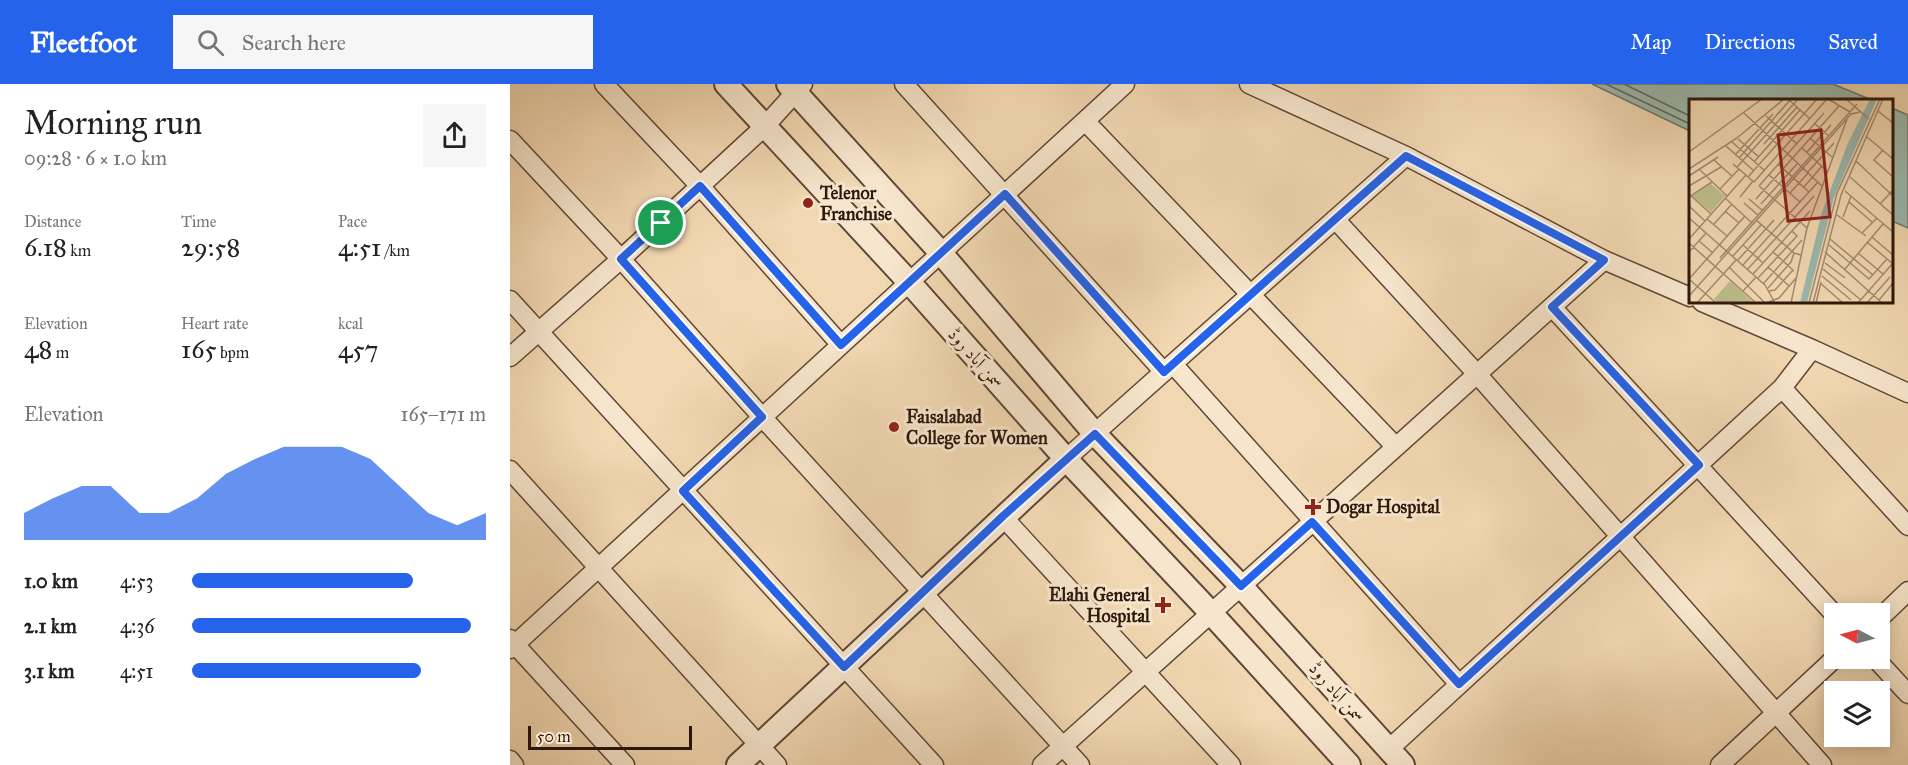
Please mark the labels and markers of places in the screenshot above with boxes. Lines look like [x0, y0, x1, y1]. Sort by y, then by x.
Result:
place label: Telenor Franchise [819, 182, 893, 225]
marker: Telenor Franchise [801, 196, 815, 210]
pin [635, 197, 686, 248]
place label: Faisalabad College for Women [906, 406, 1048, 450]
marker: Faisalabad College for Women [887, 420, 901, 434]
place label: Dogar Hospital [1326, 496, 1441, 519]
marker: Dogar Hospital [1304, 498, 1322, 516]
place label: Elahi General Hospital [1049, 584, 1151, 628]
marker: Elahi General Hospital [1154, 596, 1172, 614]

